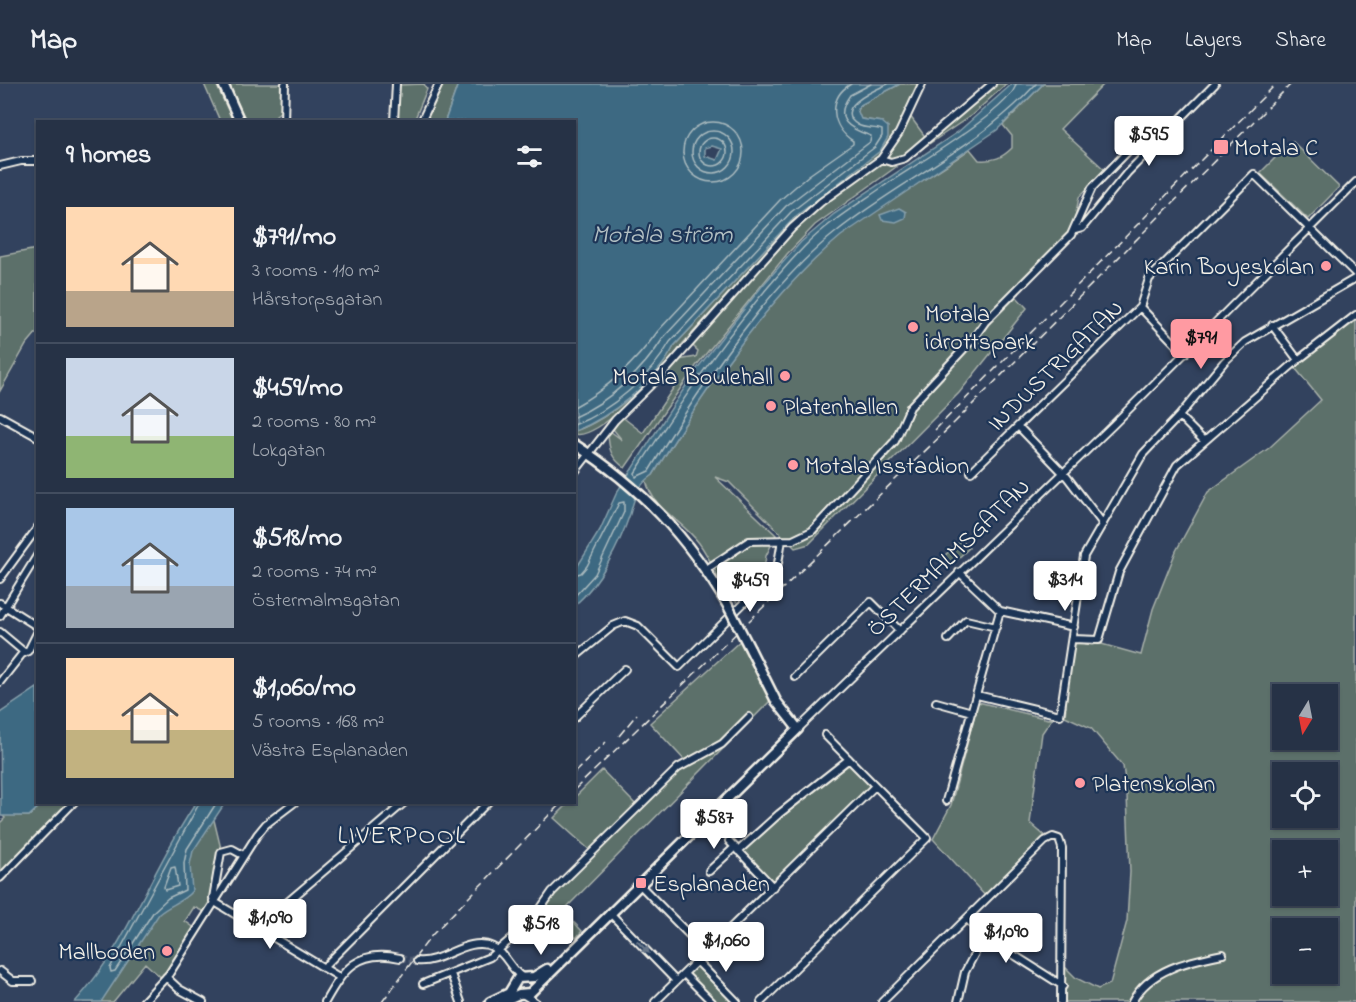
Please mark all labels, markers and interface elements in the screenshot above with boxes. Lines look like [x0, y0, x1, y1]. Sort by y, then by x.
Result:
text: Map [30, 21, 77, 62]
text: Map [1116, 26, 1152, 56]
text: Layers [1185, 26, 1242, 56]
text: Share [1275, 26, 1326, 56]
pin: $595 [1113, 116, 1185, 167]
text: $595 [1129, 121, 1170, 150]
place label: Motala C [1234, 132, 1318, 167]
text: 9 homes [66, 137, 151, 175]
marker: Motala C [1212, 138, 1230, 156]
icon: filters [513, 140, 546, 173]
water label: Motala ström [592, 217, 733, 255]
text: $791/mo [252, 219, 336, 257]
icon: home [114, 231, 186, 303]
place label: Karin Boyeskolan [1144, 251, 1314, 287]
text: 3 rooms · 110 m² [252, 257, 380, 286]
marker: Karin Boyeskolan [1319, 259, 1333, 273]
text: Hårstorpsgatan [252, 286, 382, 315]
street label: INDUSTRIGATAN [981, 293, 1133, 441]
place label: Motala idrottspark [925, 298, 1036, 361]
pin: $791 [1165, 319, 1237, 370]
marker: Motala idrottspark [906, 320, 920, 334]
text: $791 [1185, 324, 1217, 353]
place label: Motala Boulehall [612, 361, 773, 396]
marker: Motala Boulehall [778, 369, 792, 383]
text: $459/mo [252, 370, 343, 408]
icon: home [114, 382, 186, 454]
place label: Platenhallen [783, 391, 898, 426]
marker: Platenhallen [764, 399, 778, 413]
text: 2 rooms · 80 m² [252, 408, 377, 437]
text: Lokgatan [252, 437, 325, 466]
place label: Motala Isstadion [805, 450, 969, 485]
marker: Motala Isstadion [786, 458, 800, 472]
street label: ÖSTERMALMSGATAN [860, 471, 1039, 646]
text: $518/mo [252, 520, 342, 558]
icon: home [114, 532, 186, 604]
text: 2 rooms · 74 m² [252, 558, 377, 587]
pin: $314 [1029, 561, 1101, 612]
pin: $459 [714, 562, 786, 613]
text: $314 [1048, 566, 1082, 595]
text: $459 [731, 567, 769, 596]
text: Östermalmsgatan [252, 587, 400, 616]
text: $1,060/mo [252, 670, 356, 708]
icon: home [114, 682, 186, 754]
north arrow [1272, 684, 1338, 750]
map controls [1272, 684, 1338, 984]
text: 5 rooms · 168 m² [252, 708, 385, 737]
text: Västra Esplanaden [252, 737, 408, 766]
button: locate [1272, 762, 1338, 828]
place label: Platenskolan [1092, 768, 1215, 803]
marker: Platenskolan [1073, 776, 1087, 790]
pin: $587 [678, 799, 750, 850]
text: $587 [694, 804, 734, 833]
district label: LIVERPOOL [338, 818, 466, 856]
button: + [1272, 840, 1338, 906]
place label: Esplanaden [653, 868, 770, 903]
marker: Esplanaden [634, 876, 648, 890]
pin: $1,090 [221, 899, 319, 950]
text: $1,090 [247, 904, 293, 933]
pin: $518 [505, 905, 577, 956]
text: $518 [522, 910, 560, 939]
pin: $1,090 [957, 913, 1055, 964]
text: $1,090 [983, 918, 1029, 947]
button: − [1272, 918, 1338, 984]
pin: $1,060 [677, 922, 775, 973]
text: $1,060 [702, 927, 750, 956]
place label: Mallboden [58, 936, 155, 971]
one-way arrow [636, 940, 650, 954]
marker: Mallboden [160, 944, 174, 958]

